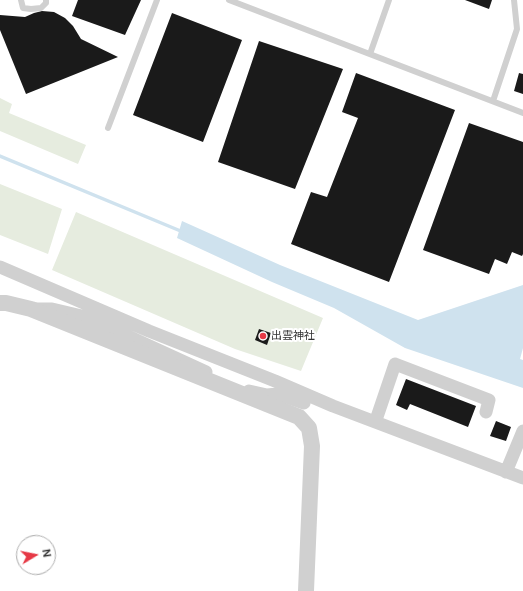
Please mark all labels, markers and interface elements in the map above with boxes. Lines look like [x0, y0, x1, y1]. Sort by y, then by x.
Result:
place label: 出雲神社 [271, 329, 315, 343]
marker: 出雲神社 [258, 331, 268, 341]
north arrow [16, 535, 56, 575]
text: N [39, 548, 54, 558]

